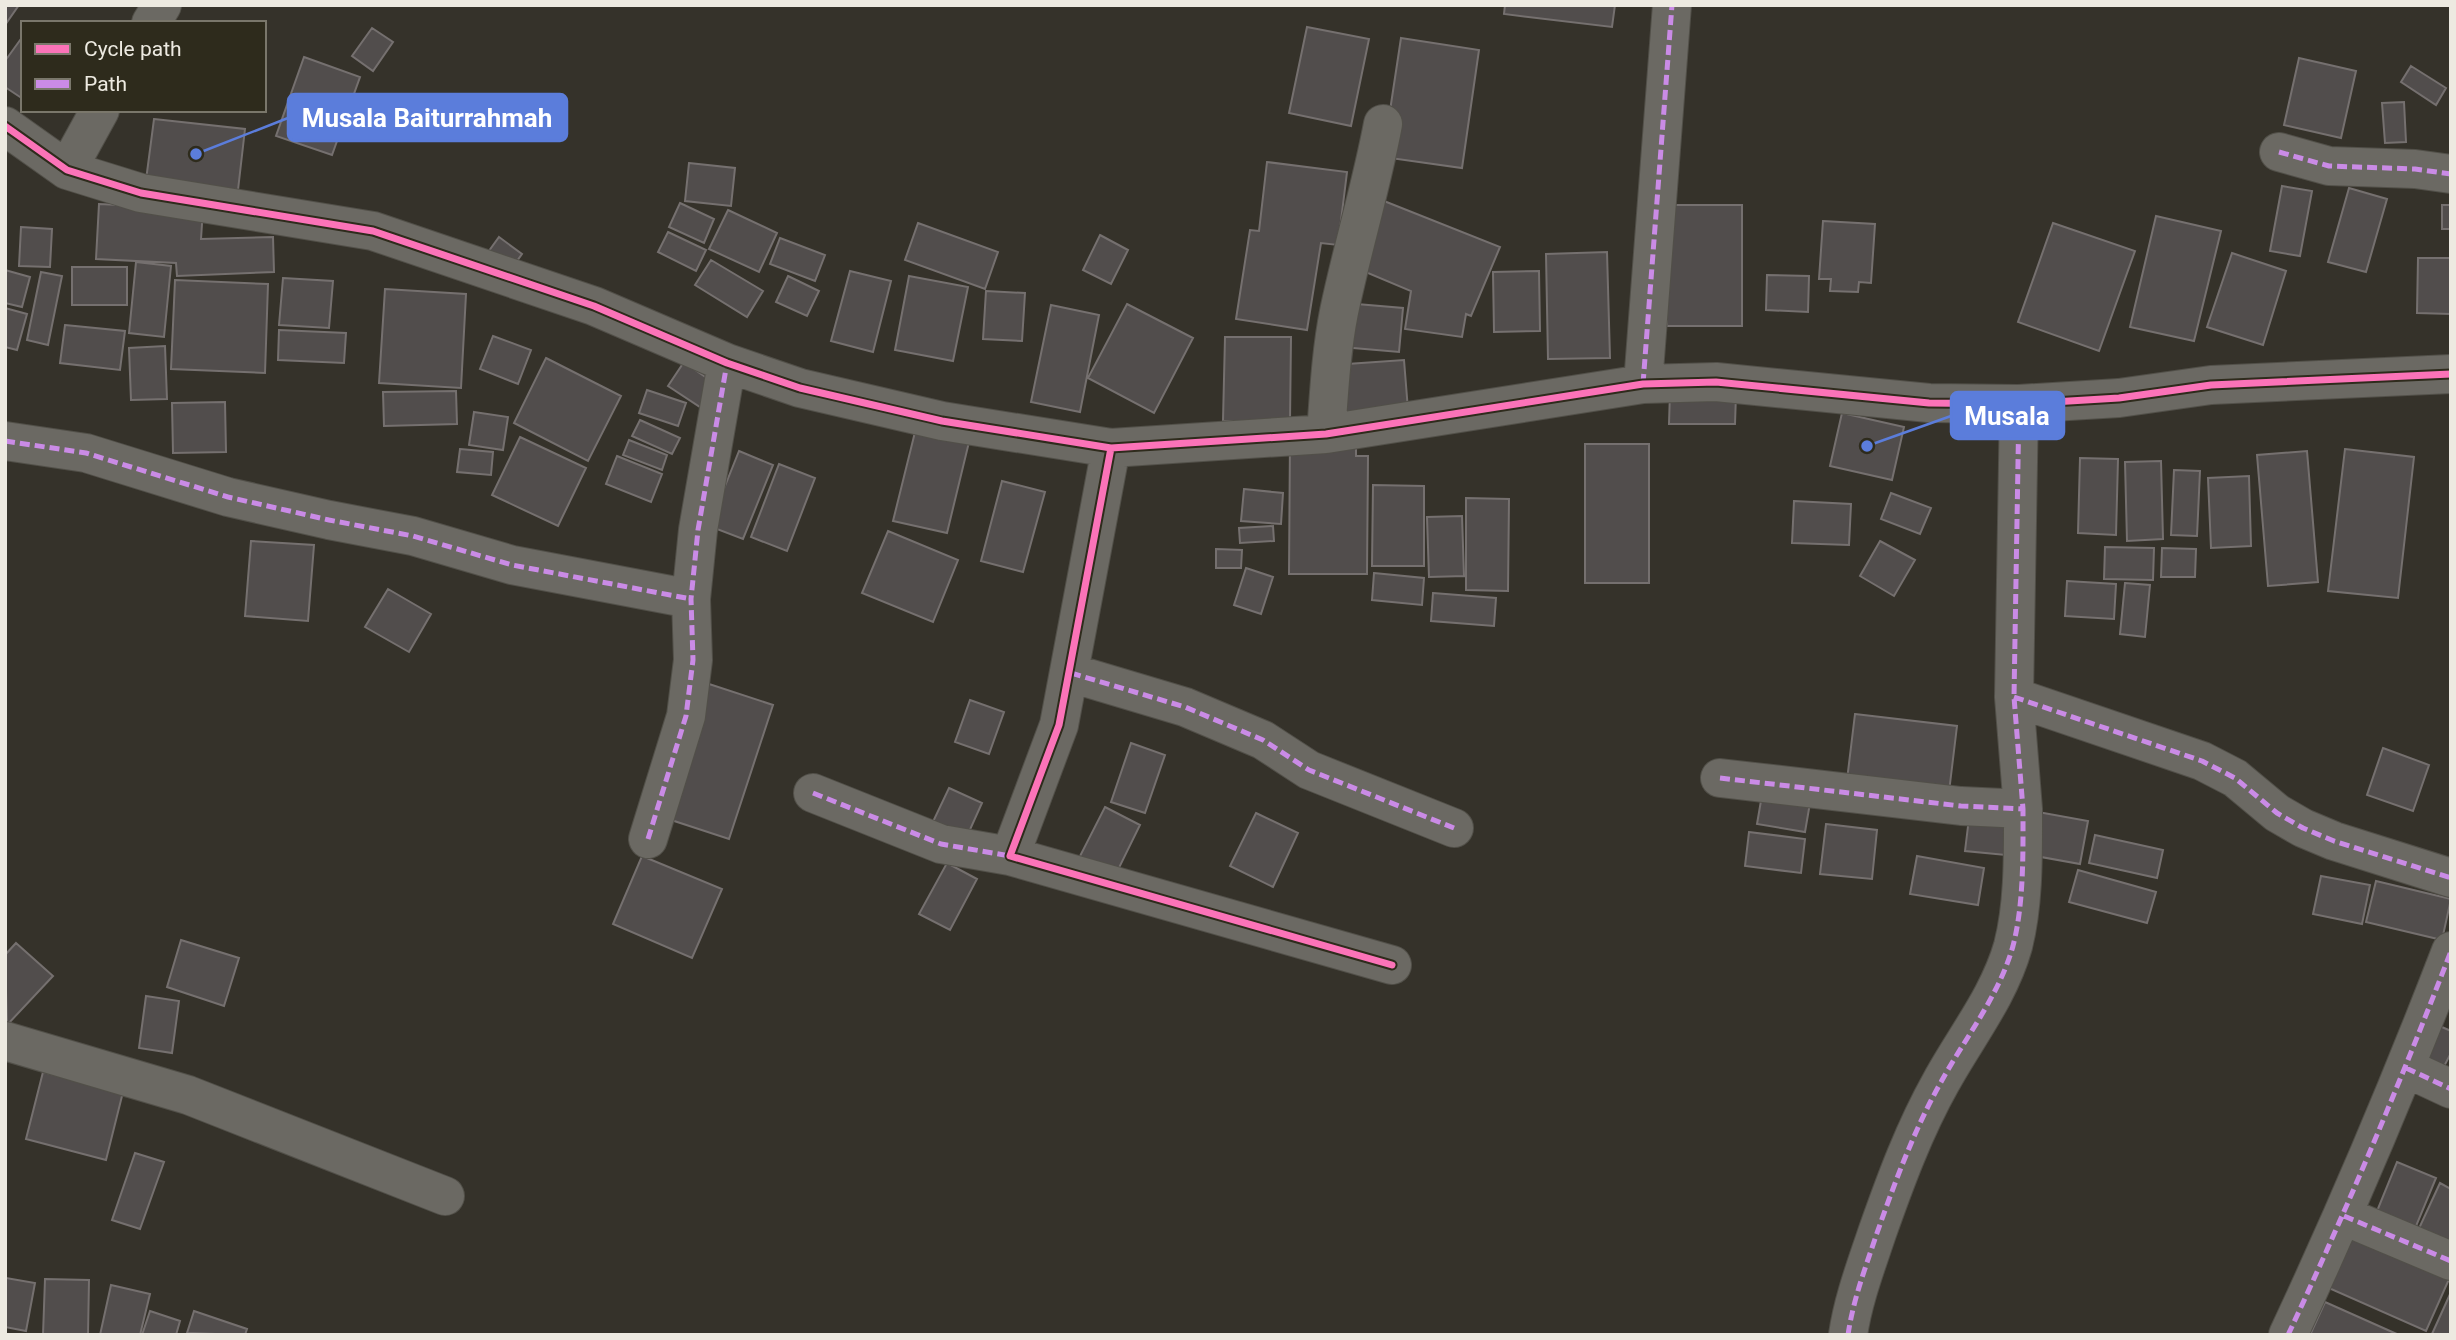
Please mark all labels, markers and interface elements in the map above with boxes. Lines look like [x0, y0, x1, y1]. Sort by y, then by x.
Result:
legend [21, 21, 266, 112]
text: Cycle path [84, 37, 182, 61]
text: Path [84, 72, 127, 96]
callout: Musala Baiturrahmah [288, 94, 567, 141]
text: Musala Baiturrahmah [302, 103, 552, 133]
callout: Musala [1951, 392, 2064, 439]
text: Musala [1964, 401, 2050, 431]

